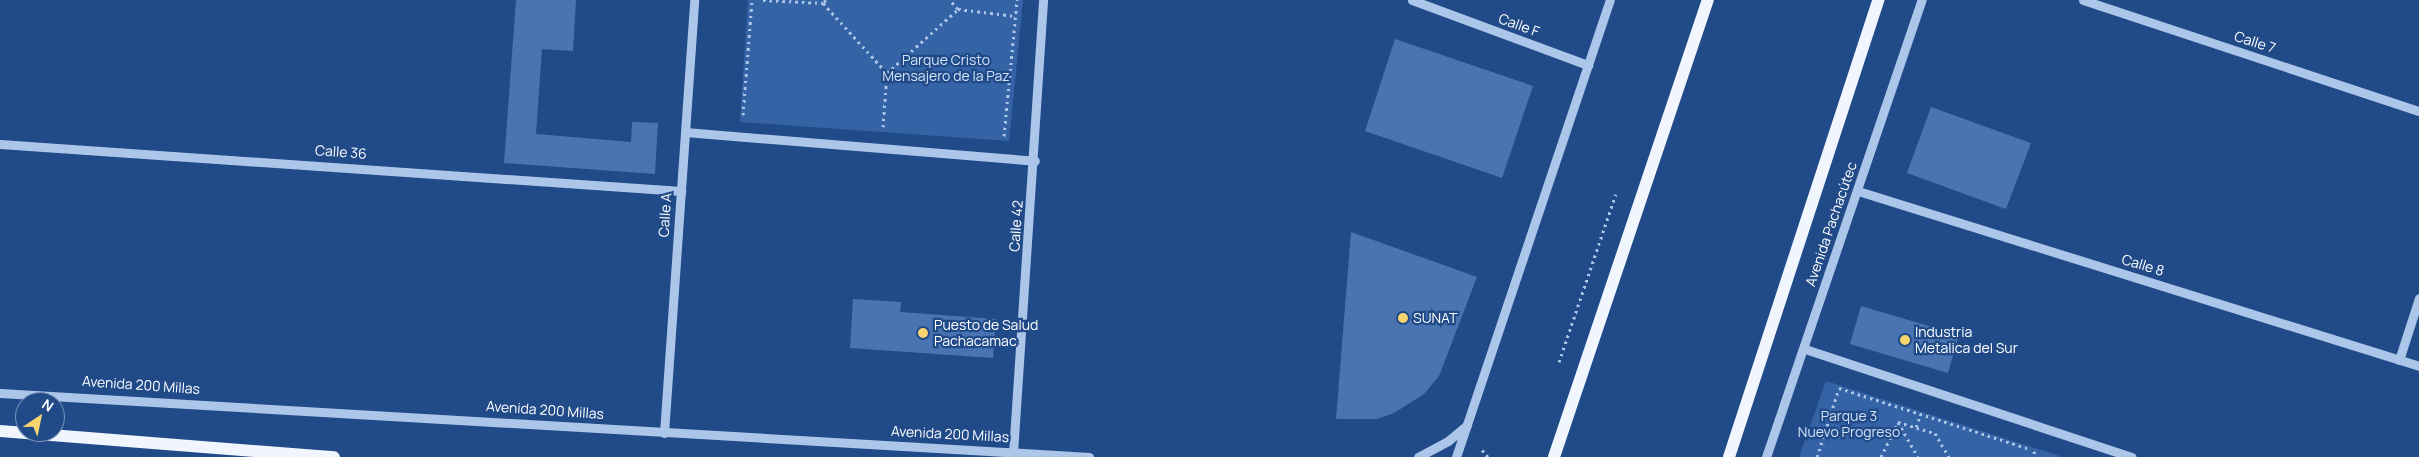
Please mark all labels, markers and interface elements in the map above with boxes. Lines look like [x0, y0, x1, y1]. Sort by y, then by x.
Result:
street label: Calle F [1496, 10, 1542, 40]
street label: Calle 7 [2232, 27, 2278, 57]
park label: Parque Cristo Mensajero de la Paz [882, 52, 1010, 84]
street label: Calle 36 [315, 142, 367, 162]
street label: Avenida Pachacútec [1802, 160, 1860, 288]
street label: Calle A [655, 192, 675, 238]
street label: Calle 42 [1006, 200, 1026, 252]
street label: Calle 8 [2120, 251, 2166, 279]
place label: SUNAT [1413, 310, 1457, 326]
marker: SUNAT [1397, 312, 1409, 324]
place label: Puesto de Salud Pachacamac [934, 317, 1038, 350]
place label: Industria Metalica del Sur [1915, 324, 2018, 357]
marker: Puesto de Salud Pachacamac [916, 326, 930, 340]
marker: Industria Metalica del Sur [1899, 334, 1911, 346]
street label: Avenida 200 Millas [81, 373, 201, 397]
north arrow [15, 392, 65, 442]
text: N [39, 394, 58, 416]
street label: Avenida 200 Millas [485, 398, 605, 422]
park label: Parque 3 Nuevo Progreso [1798, 408, 1900, 441]
street label: Avenida 200 Millas [891, 423, 1009, 445]

